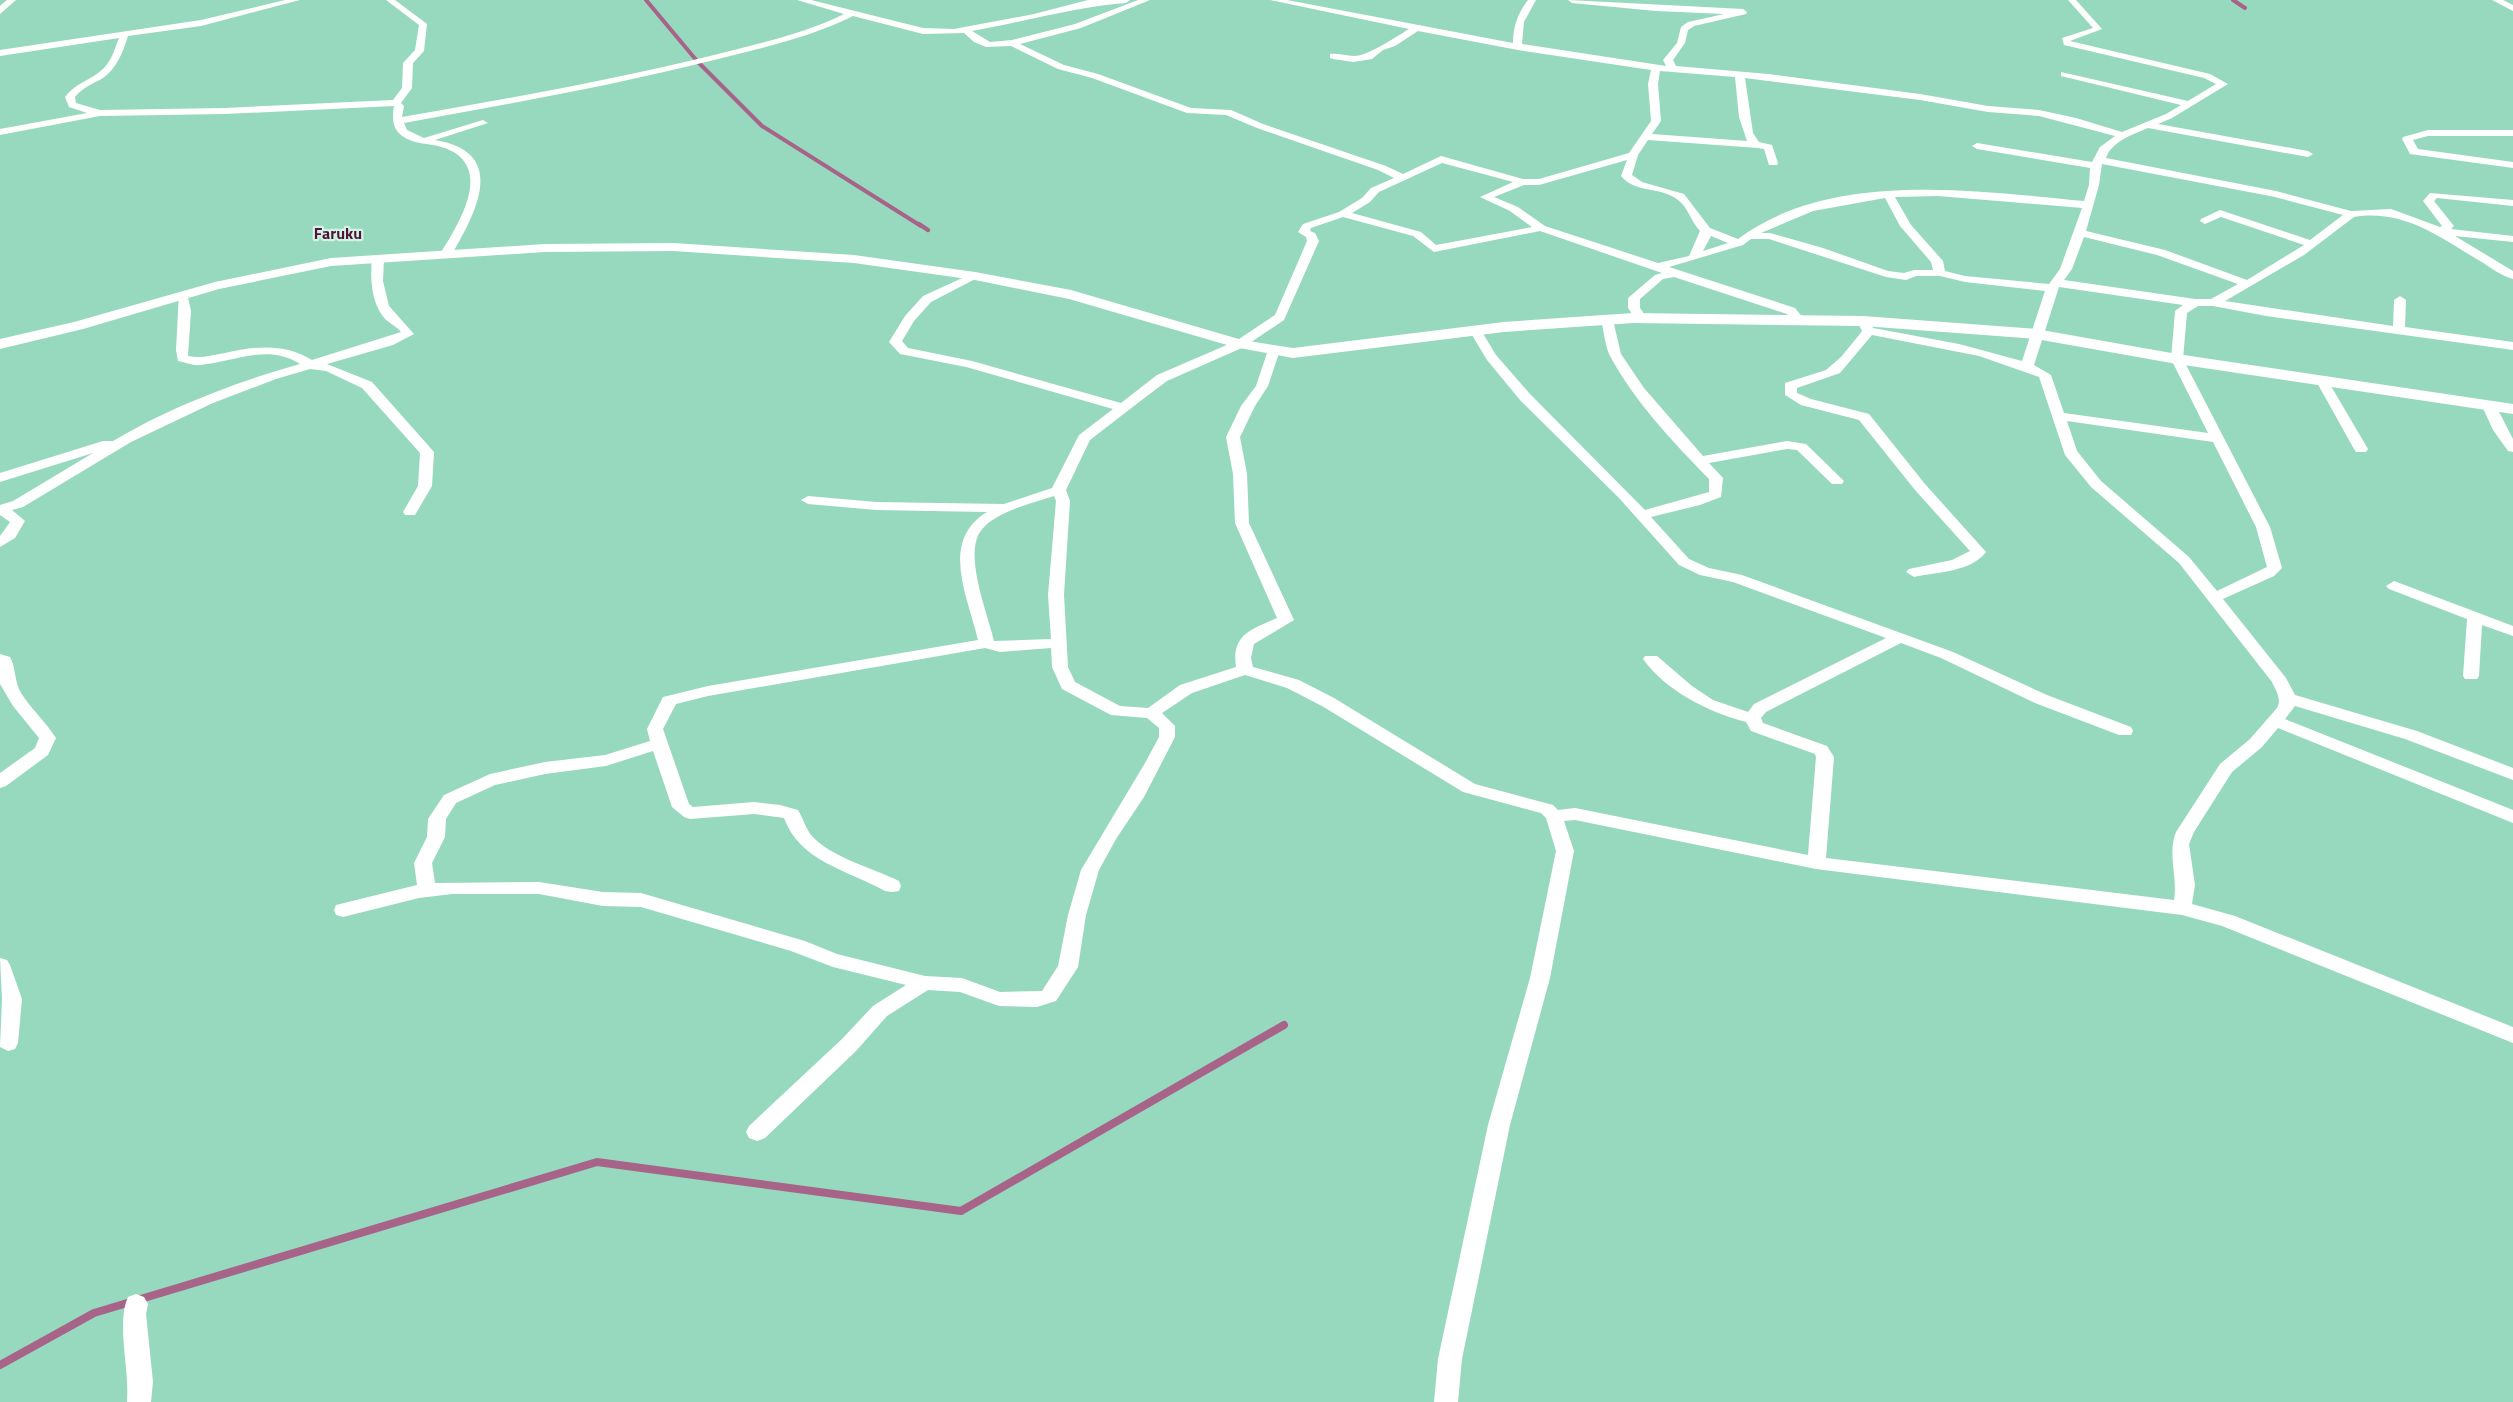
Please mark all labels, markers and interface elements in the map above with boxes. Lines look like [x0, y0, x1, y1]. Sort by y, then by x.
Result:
district label: Faruku [314, 221, 362, 245]

